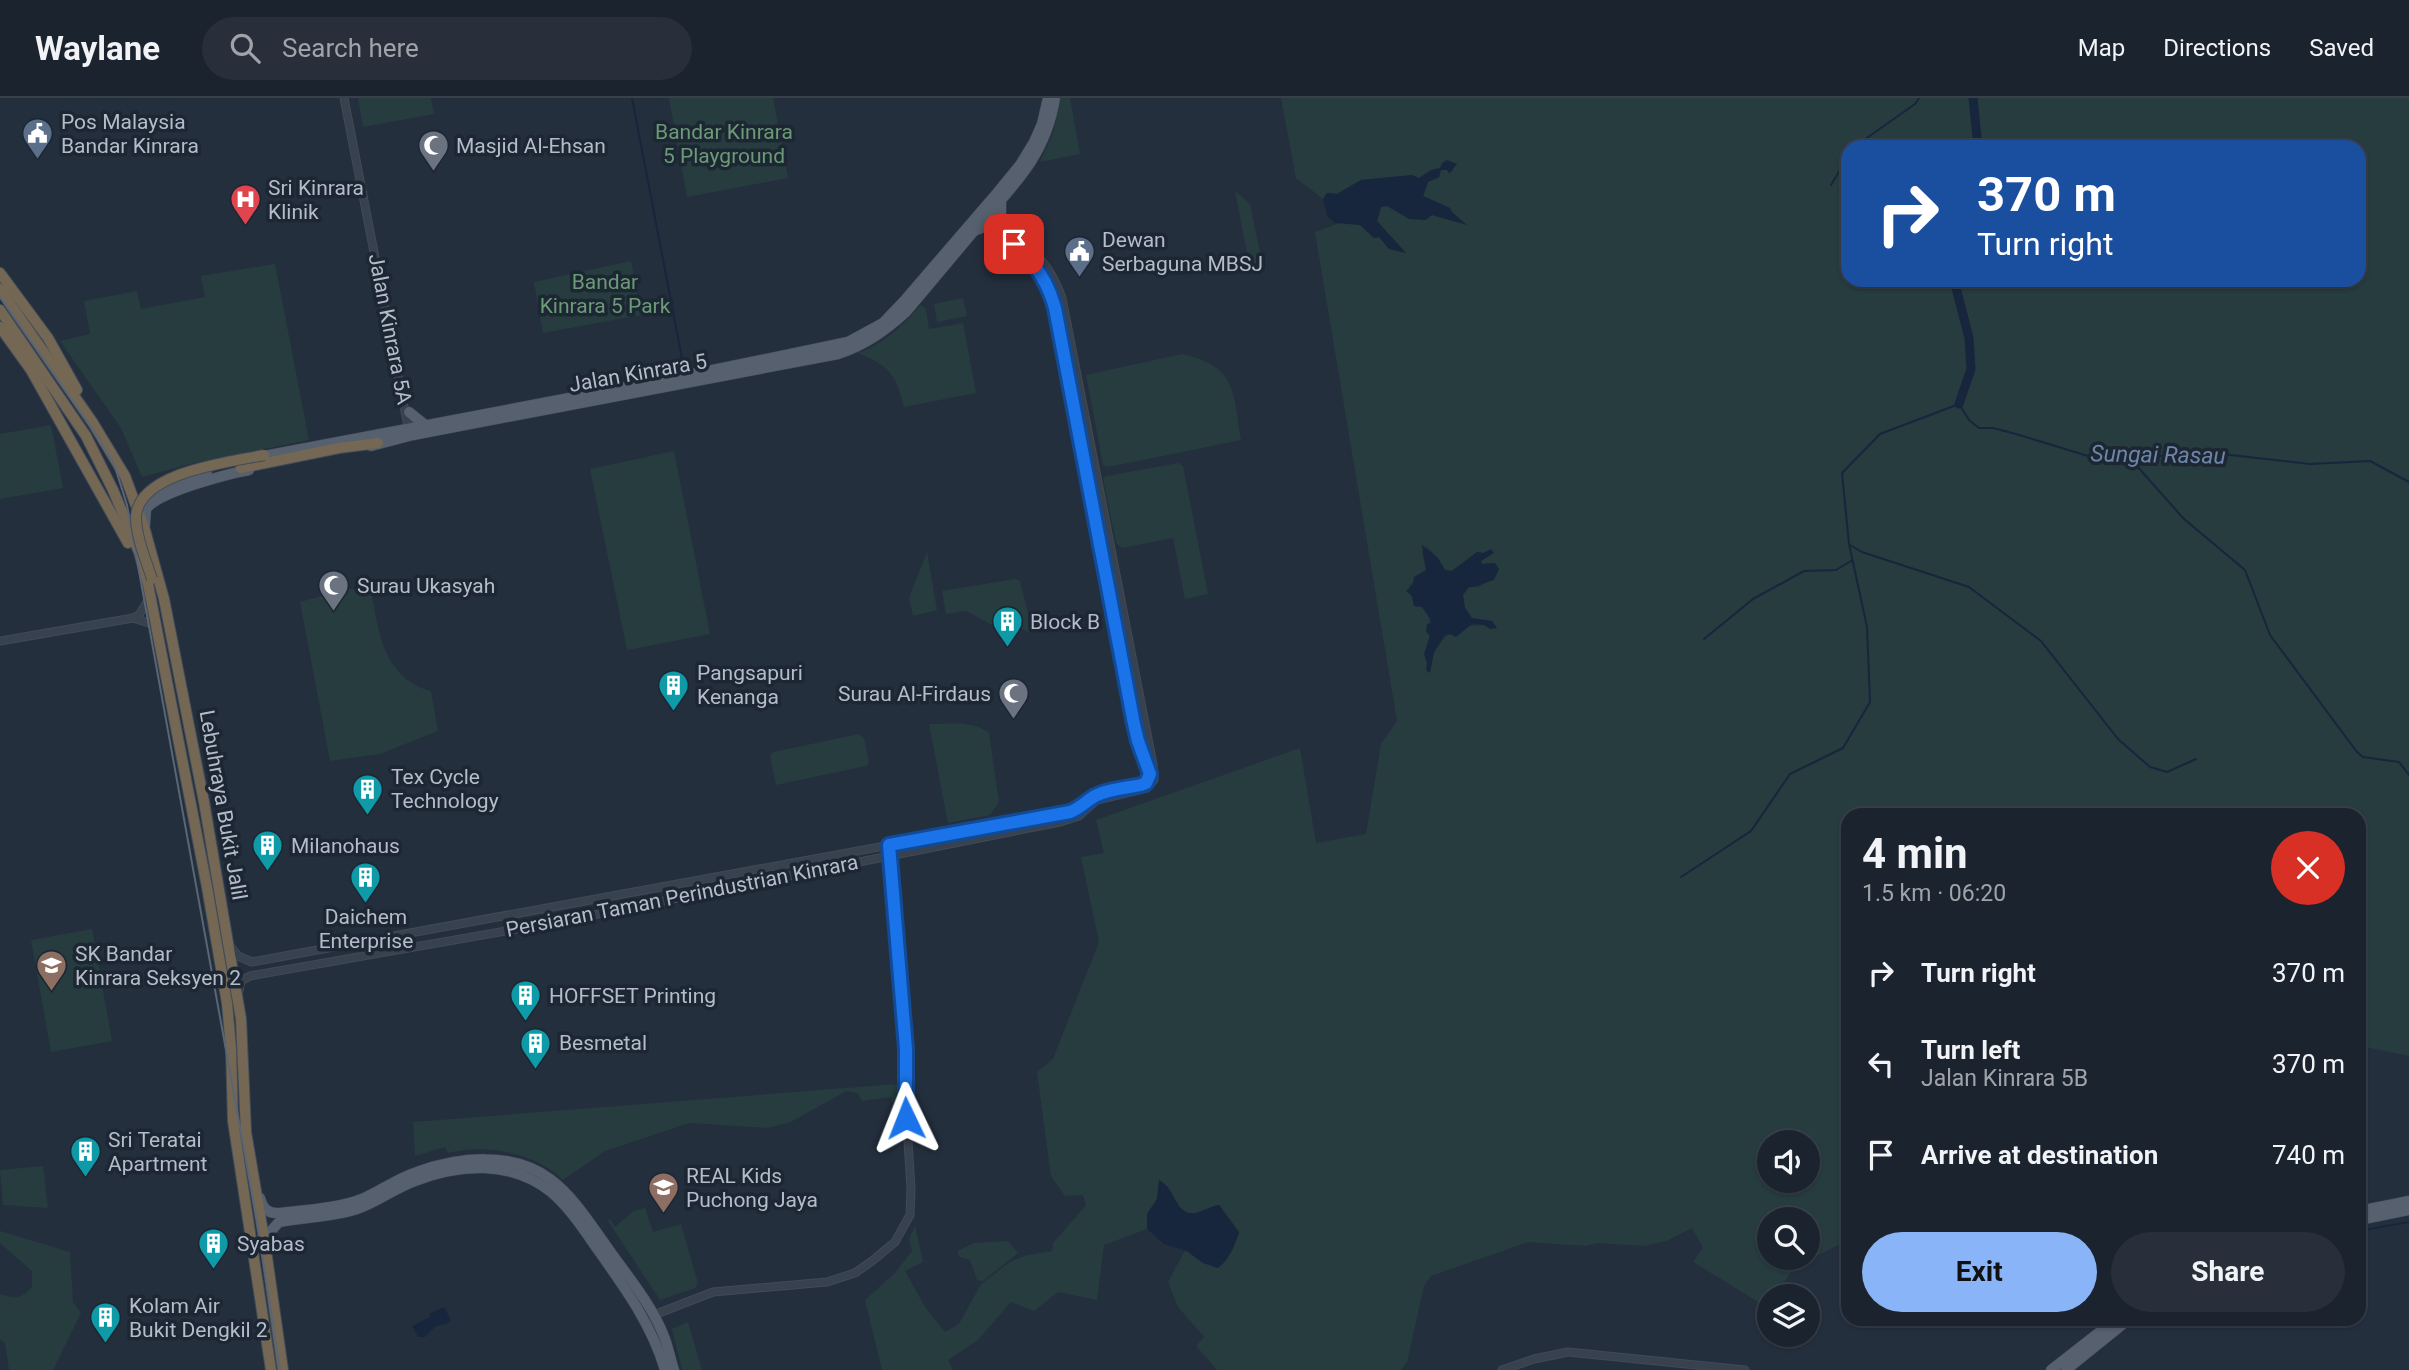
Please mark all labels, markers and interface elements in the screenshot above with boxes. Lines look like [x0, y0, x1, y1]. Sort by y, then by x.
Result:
search box [202, 17, 692, 80]
text: Waylane [35, 29, 160, 68]
icon: search [226, 29, 264, 67]
text: Search here [282, 33, 419, 63]
text: Map [2078, 34, 2125, 62]
text: Directions [2163, 34, 2271, 62]
text: Saved [2309, 34, 2374, 62]
place label: Pos Malaysia Bandar Kinrara [61, 110, 199, 158]
public building icon: Pos Malaysia Bandar Kinrara [21, 117, 55, 161]
park label: Bandar Kinrara 5 Playground [655, 120, 793, 168]
mosque icon: Masjid Al-Ehsan [416, 129, 450, 173]
place label: Masjid Al-Ehsan [456, 134, 606, 158]
text: 370 m [1977, 166, 2116, 223]
icon: right [1862, 168, 1953, 259]
place label: Sri Kinrara Klinik [268, 176, 364, 224]
hospital icon: Sri Kinrara Klinik [228, 183, 262, 227]
pin [984, 214, 1044, 274]
icon: arrive [995, 225, 1033, 263]
text: Turn right [1977, 225, 2113, 263]
place label: Dewan Serbaguna MBSJ [1102, 228, 1263, 276]
public building icon: Dewan Serbaguna MBSJ [1062, 235, 1096, 279]
street label: Jalan Kinrara 5A [364, 252, 416, 407]
park label: Bandar Kinrara 5 Park [540, 270, 671, 318]
street label: Jalan Kinrara 5 [567, 349, 709, 397]
water label: Sungai Rasau [2090, 440, 2226, 470]
mosque icon: Surau Ukasyah [317, 569, 351, 613]
place label: Surau Ukasyah [357, 574, 495, 598]
building icon: Block B [990, 605, 1024, 649]
place label: Block B [1030, 610, 1100, 634]
place label: Pangsapuri Kenanga [697, 661, 803, 709]
building icon: Pangsapuri Kenanga [657, 668, 691, 712]
mosque icon: Surau Al-Firdaus [997, 677, 1031, 721]
place label: Surau Al-Firdaus [838, 682, 991, 706]
street label: Lebuhraya Bukit Jalil [194, 708, 252, 902]
place label: Tex Cycle Technology [391, 765, 499, 813]
building icon: Tex Cycle Technology [351, 772, 385, 816]
building icon: Milanohaus [251, 829, 285, 873]
text: 4 min [1862, 829, 1968, 878]
button: close [2271, 831, 2345, 905]
place label: Milanohaus [291, 834, 400, 858]
street label: Persiaran Taman Perindustrian Kinrara [504, 850, 860, 942]
building icon: Daichem Enterprise [349, 860, 383, 904]
text: 1.5 km · 06:20 [1862, 880, 2006, 907]
place label: Daichem Enterprise [319, 905, 413, 953]
place label: SK Bandar Kinrara Seksyen 2 [75, 942, 241, 990]
school or university icon: SK Bandar Kinrara Seksyen 2 [35, 949, 69, 993]
icon: right [1862, 954, 1900, 992]
text: Turn right [1921, 958, 2036, 988]
text: 370 m [2272, 958, 2345, 988]
building icon: HOFFSET Printing [509, 979, 543, 1023]
place label: HOFFSET Printing [549, 984, 716, 1008]
building icon: Besmetal [519, 1026, 553, 1070]
place label: Besmetal [559, 1031, 647, 1055]
text: Turn left [1921, 1035, 2020, 1065]
icon: left [1862, 1045, 1900, 1083]
text: 370 m [2272, 1049, 2345, 1079]
text: Jalan Kinrara 5B [1921, 1065, 2088, 1092]
position arrow [869, 1081, 943, 1155]
place label: Sri Teratai Apartment [108, 1128, 208, 1176]
map controls [1757, 1130, 1820, 1347]
button: sound [1757, 1130, 1820, 1193]
building icon: Sri Teratai Apartment [68, 1135, 102, 1179]
icon: arrive [1862, 1136, 1900, 1174]
text: Arrive at destination [1921, 1140, 2158, 1170]
text: 740 m [2272, 1140, 2345, 1170]
place label: REAL Kids Puchong Jaya [686, 1164, 818, 1212]
school or university icon: REAL Kids Puchong Jaya [646, 1171, 680, 1215]
button: search [1757, 1207, 1820, 1270]
building icon: Syabas [197, 1227, 231, 1271]
place label: Syabas [237, 1232, 305, 1256]
button: Exit [1862, 1232, 2097, 1312]
button: Share [2111, 1232, 2345, 1312]
button: layers [1757, 1284, 1820, 1347]
place label: Kolam Air Bukit Dengkil 2 [129, 1294, 268, 1342]
building icon: Kolam Air Bukit Dengkil 2 [89, 1301, 123, 1345]

